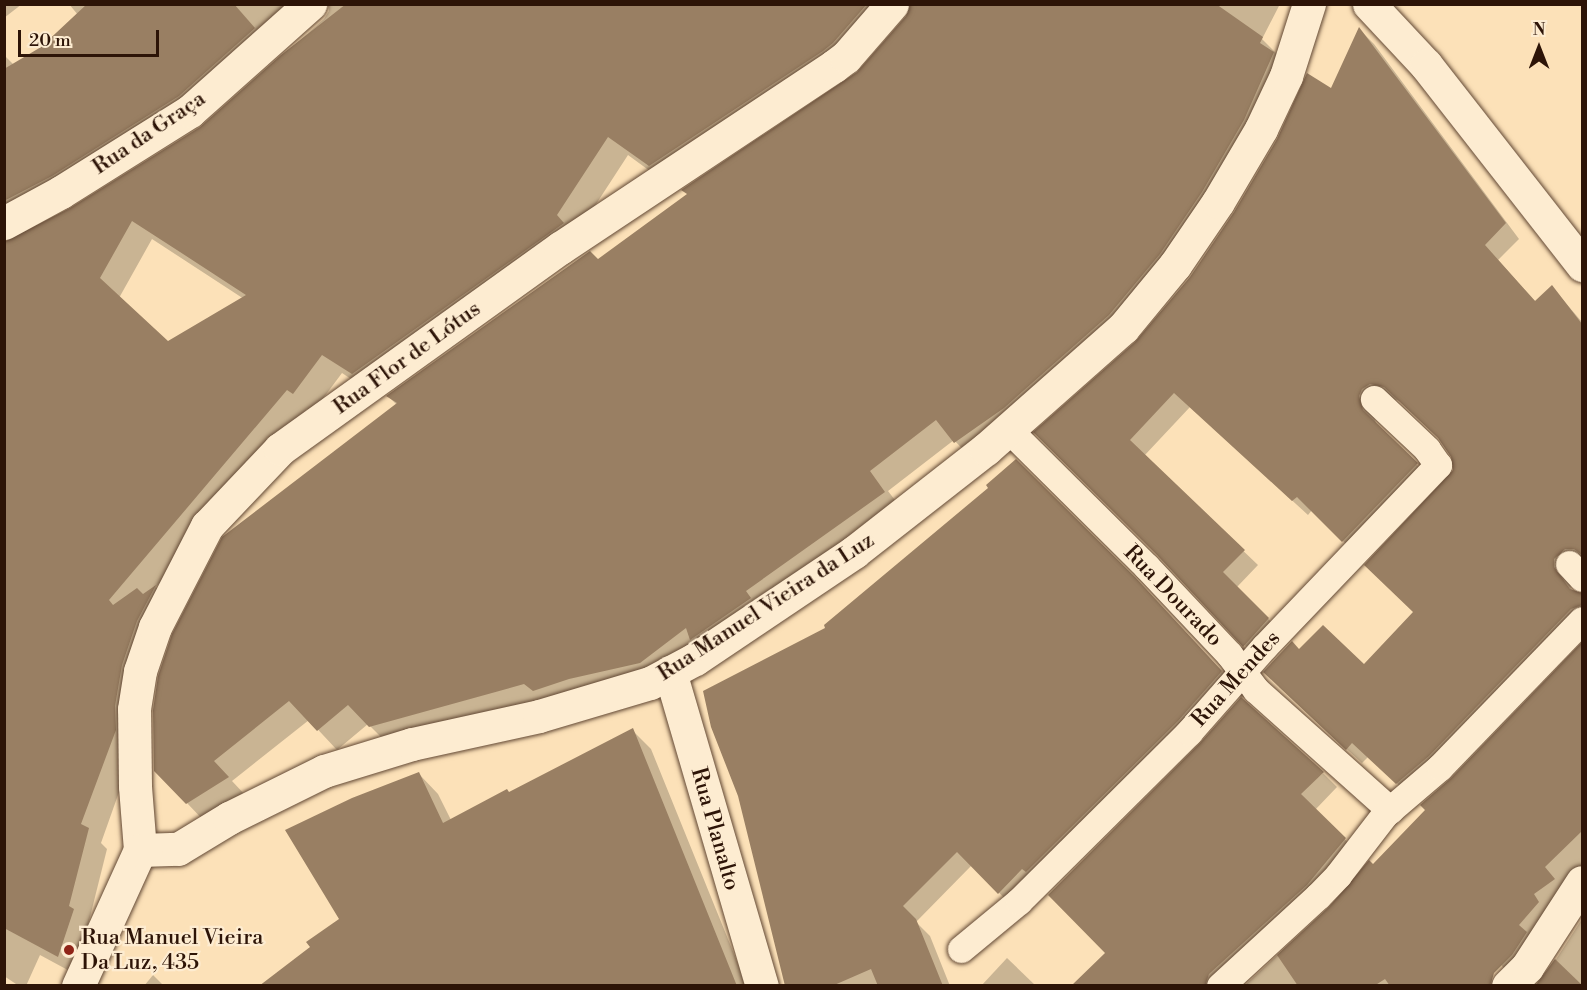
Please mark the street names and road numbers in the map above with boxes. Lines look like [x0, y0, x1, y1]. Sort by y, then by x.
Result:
street label: Rua da Graça [87, 86, 211, 180]
street label: Rua Flor de Lótus [328, 296, 486, 420]
street label: Rua Manuel Vieira da Luz [653, 527, 879, 687]
street label: Rua Dourado [1118, 540, 1228, 652]
street label: Rua Mendes [1186, 625, 1286, 733]
street label: Rua Planalto [685, 764, 745, 894]

